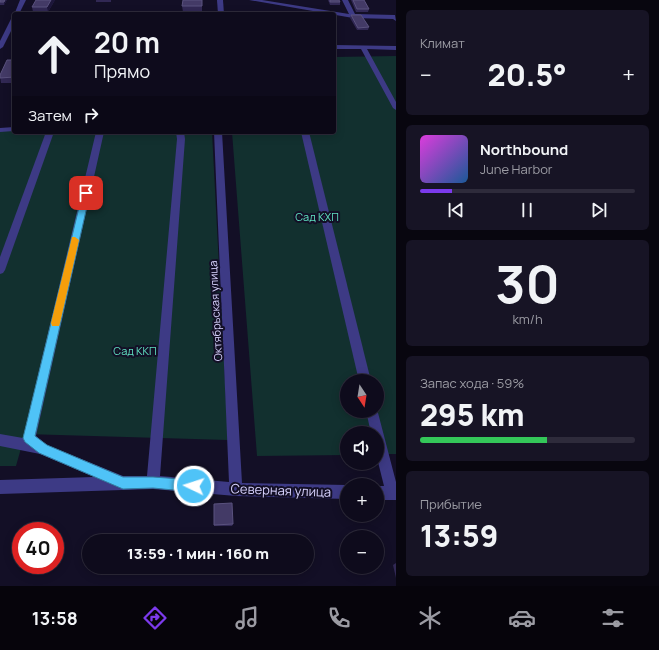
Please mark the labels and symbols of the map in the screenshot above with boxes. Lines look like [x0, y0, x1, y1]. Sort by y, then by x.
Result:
pin [69, 176, 103, 210]
park label: Сад КХП [295, 209, 339, 224]
street label: Октябрьская улица [205, 260, 225, 362]
park label: Сад ККП [113, 343, 157, 358]
north arrow [340, 374, 384, 418]
position arrow [173, 465, 215, 507]
street label: Северная улица [230, 479, 332, 501]
speed limit sign: 40 [12, 522, 64, 574]

